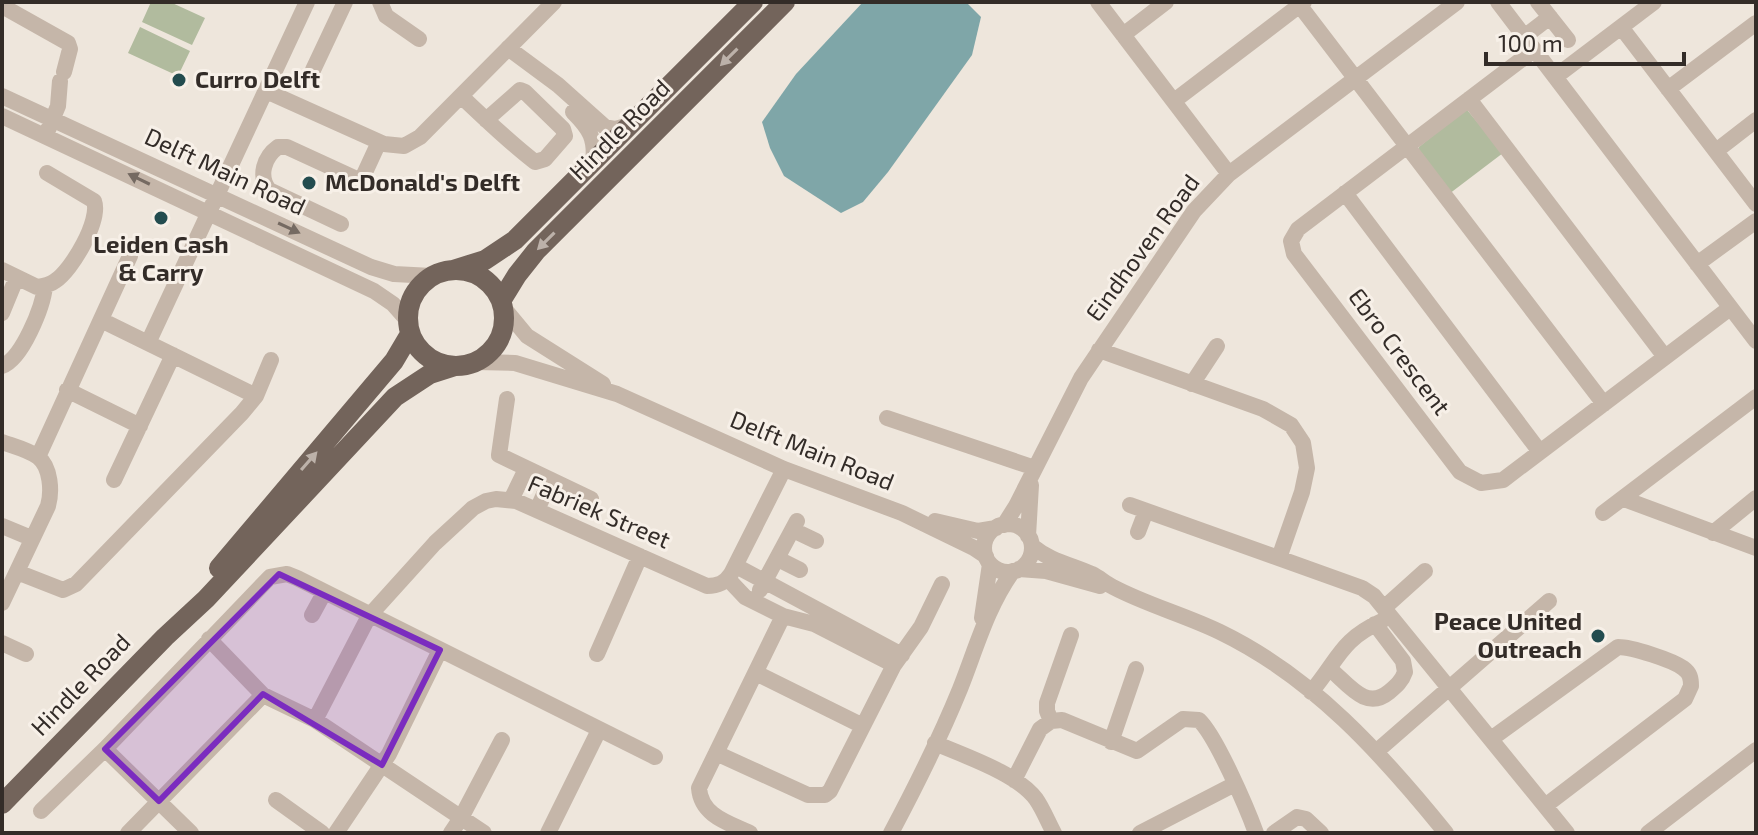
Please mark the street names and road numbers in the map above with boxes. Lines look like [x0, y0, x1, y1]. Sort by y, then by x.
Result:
street label: Hindle Road [563, 73, 675, 185]
street label: Delft Main Road [141, 121, 311, 221]
street label: Eindhoven Road [1079, 168, 1205, 326]
street label: Ebro Crescent [1343, 282, 1457, 420]
street label: Delft Main Road [726, 404, 899, 496]
street label: Fabriek Street [524, 468, 675, 554]
street label: Hindle Road [24, 627, 136, 741]

